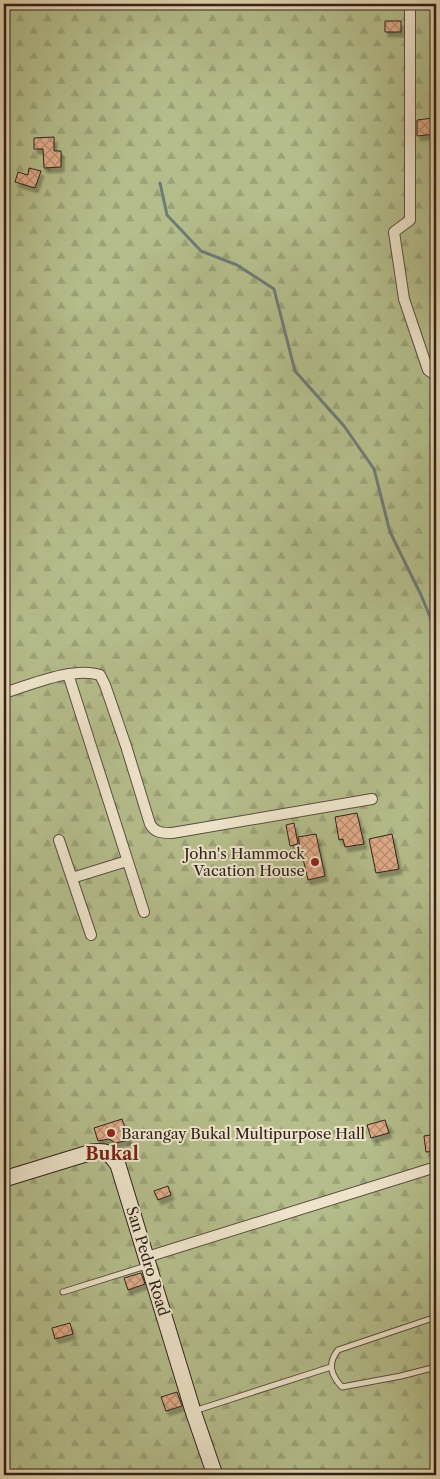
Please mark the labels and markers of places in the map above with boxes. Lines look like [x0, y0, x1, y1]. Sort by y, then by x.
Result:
place label: John's Hammock Vacation House [182, 844, 306, 880]
marker: John's Hammock Vacation House [309, 856, 321, 868]
place label: Barangay Bukal Multipurpose Hall [121, 1124, 365, 1143]
marker: Barangay Bukal Multipurpose Hall [105, 1127, 117, 1139]

